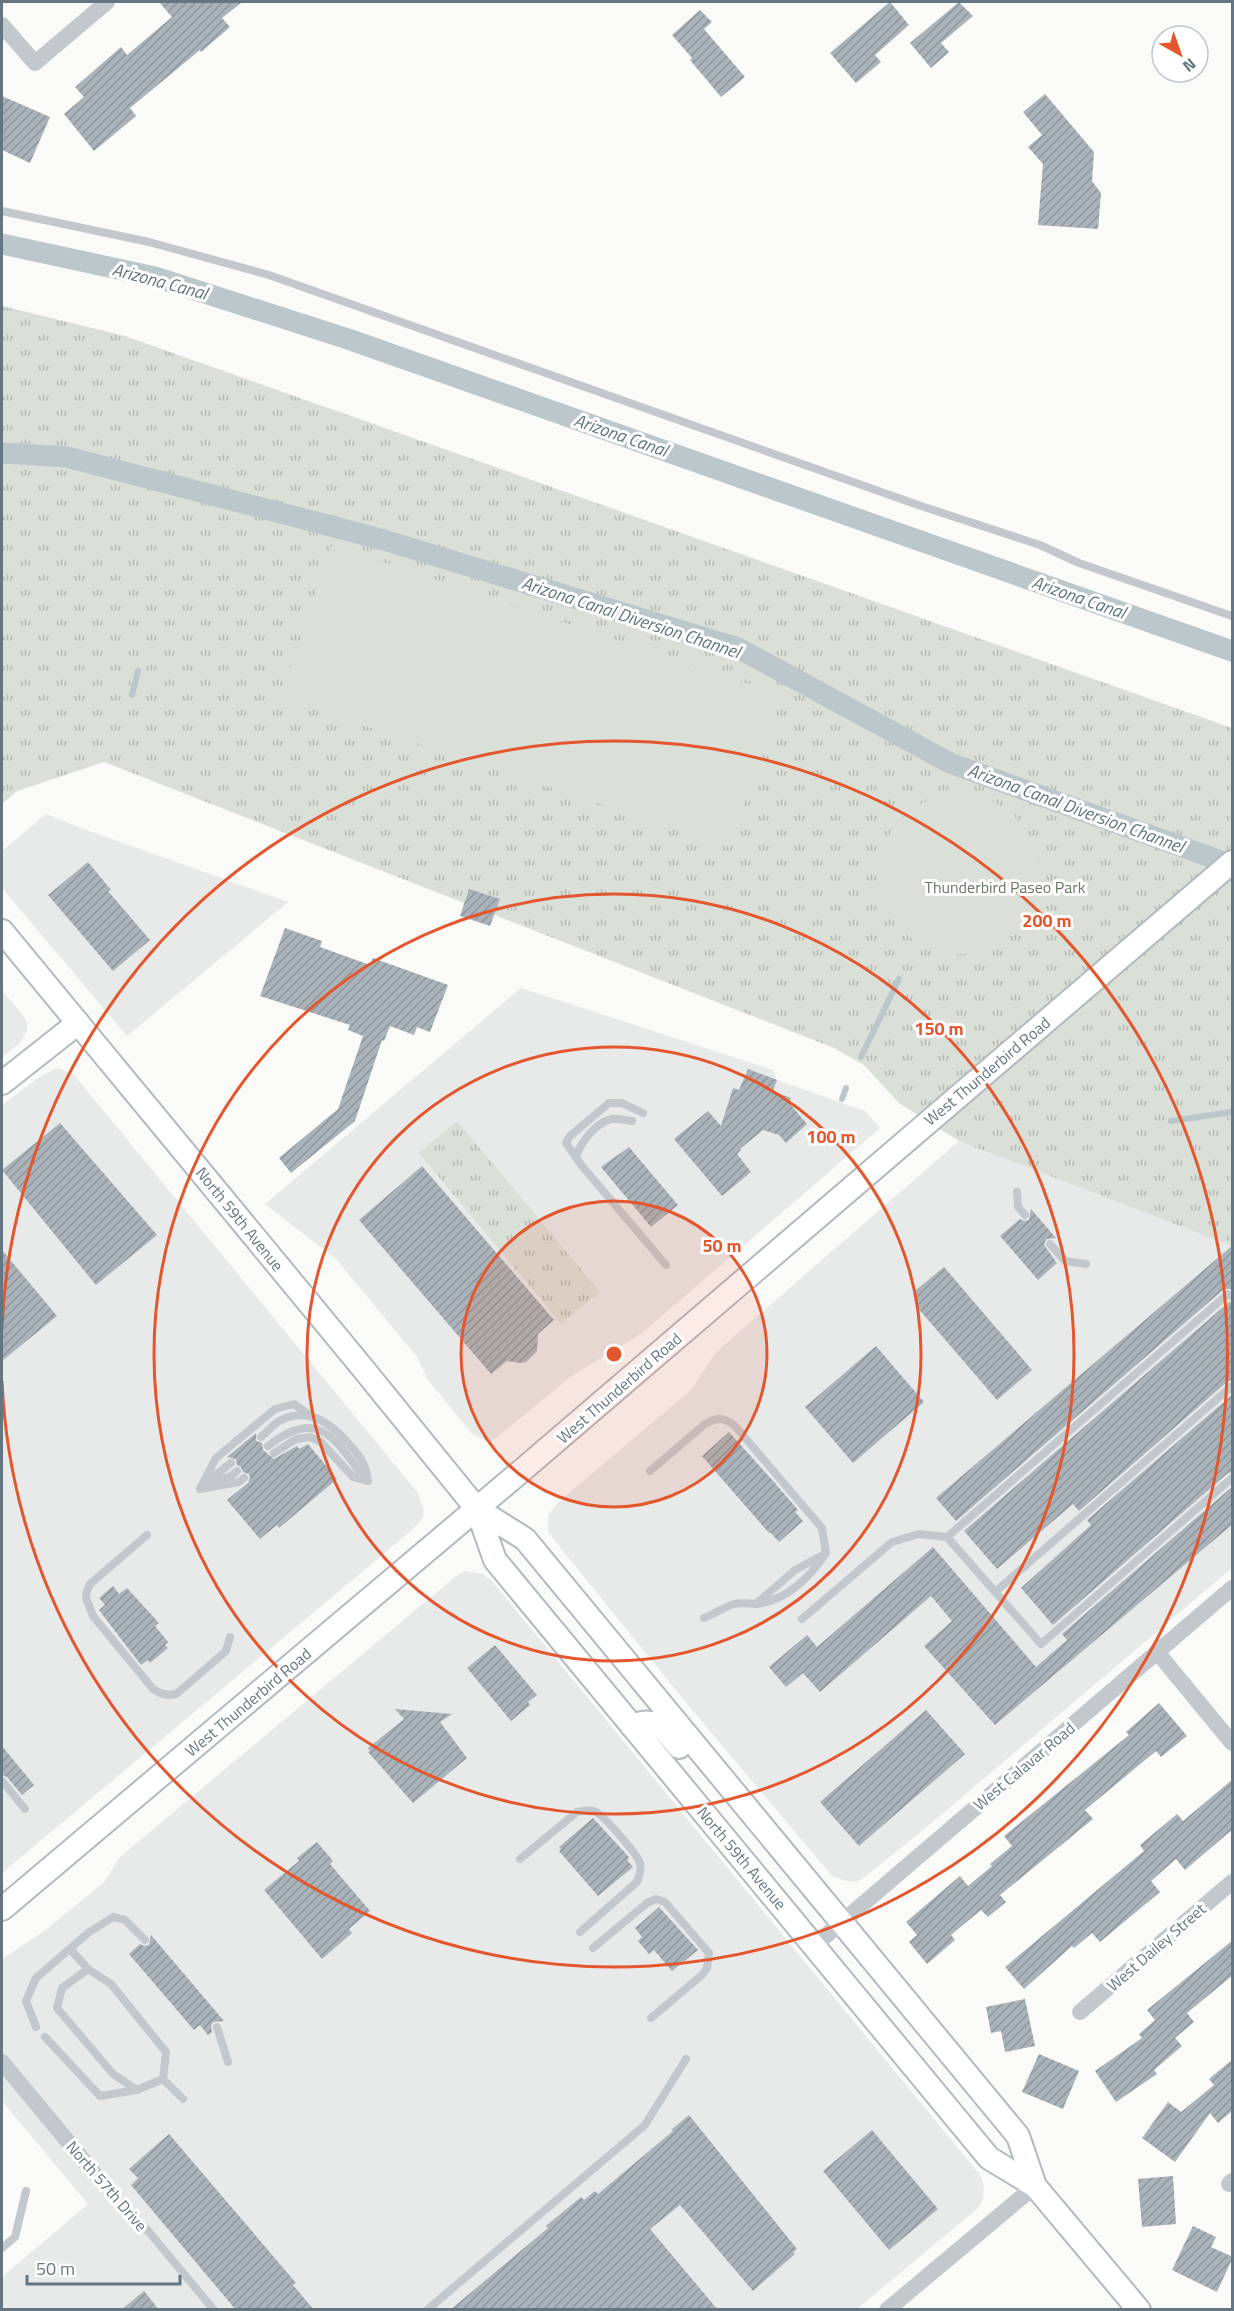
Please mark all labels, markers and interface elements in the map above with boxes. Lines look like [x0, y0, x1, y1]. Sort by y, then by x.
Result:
north arrow [1150, 24, 1210, 84]
text: N [1178, 53, 1202, 78]
water label: Arizona Canal [109, 255, 213, 307]
water label: Arizona Canal [571, 406, 673, 464]
water label: Arizona Canal [1029, 568, 1131, 626]
water label: Arizona Canal Diversion Channel [518, 569, 746, 666]
water label: Arizona Canal Diversion Channel [964, 756, 1190, 860]
park label: Thunderbird Paseo Park [925, 875, 1086, 899]
text: 200 m [1022, 907, 1072, 934]
street label: West Thunderbird Road [919, 1011, 1055, 1131]
text: 150 m [914, 1015, 964, 1042]
text: 100 m [806, 1123, 856, 1150]
street label: North 59th Avenue [190, 1162, 290, 1276]
text: 50 m [702, 1232, 742, 1259]
street label: West Thunderbird Road [551, 1327, 687, 1449]
centre of rings [604, 1344, 624, 1364]
street label: West Thunderbird Road [180, 1642, 316, 1762]
street label: West Calavar Road [968, 1716, 1080, 1816]
street label: North 59th Avenue [692, 1801, 792, 1915]
street label: West Dailey Street [1101, 1897, 1211, 1997]
street label: North 57th Drive [61, 2135, 153, 2237]
scale bar [27, 2248, 180, 2286]
text: 50 m [36, 2255, 75, 2282]

